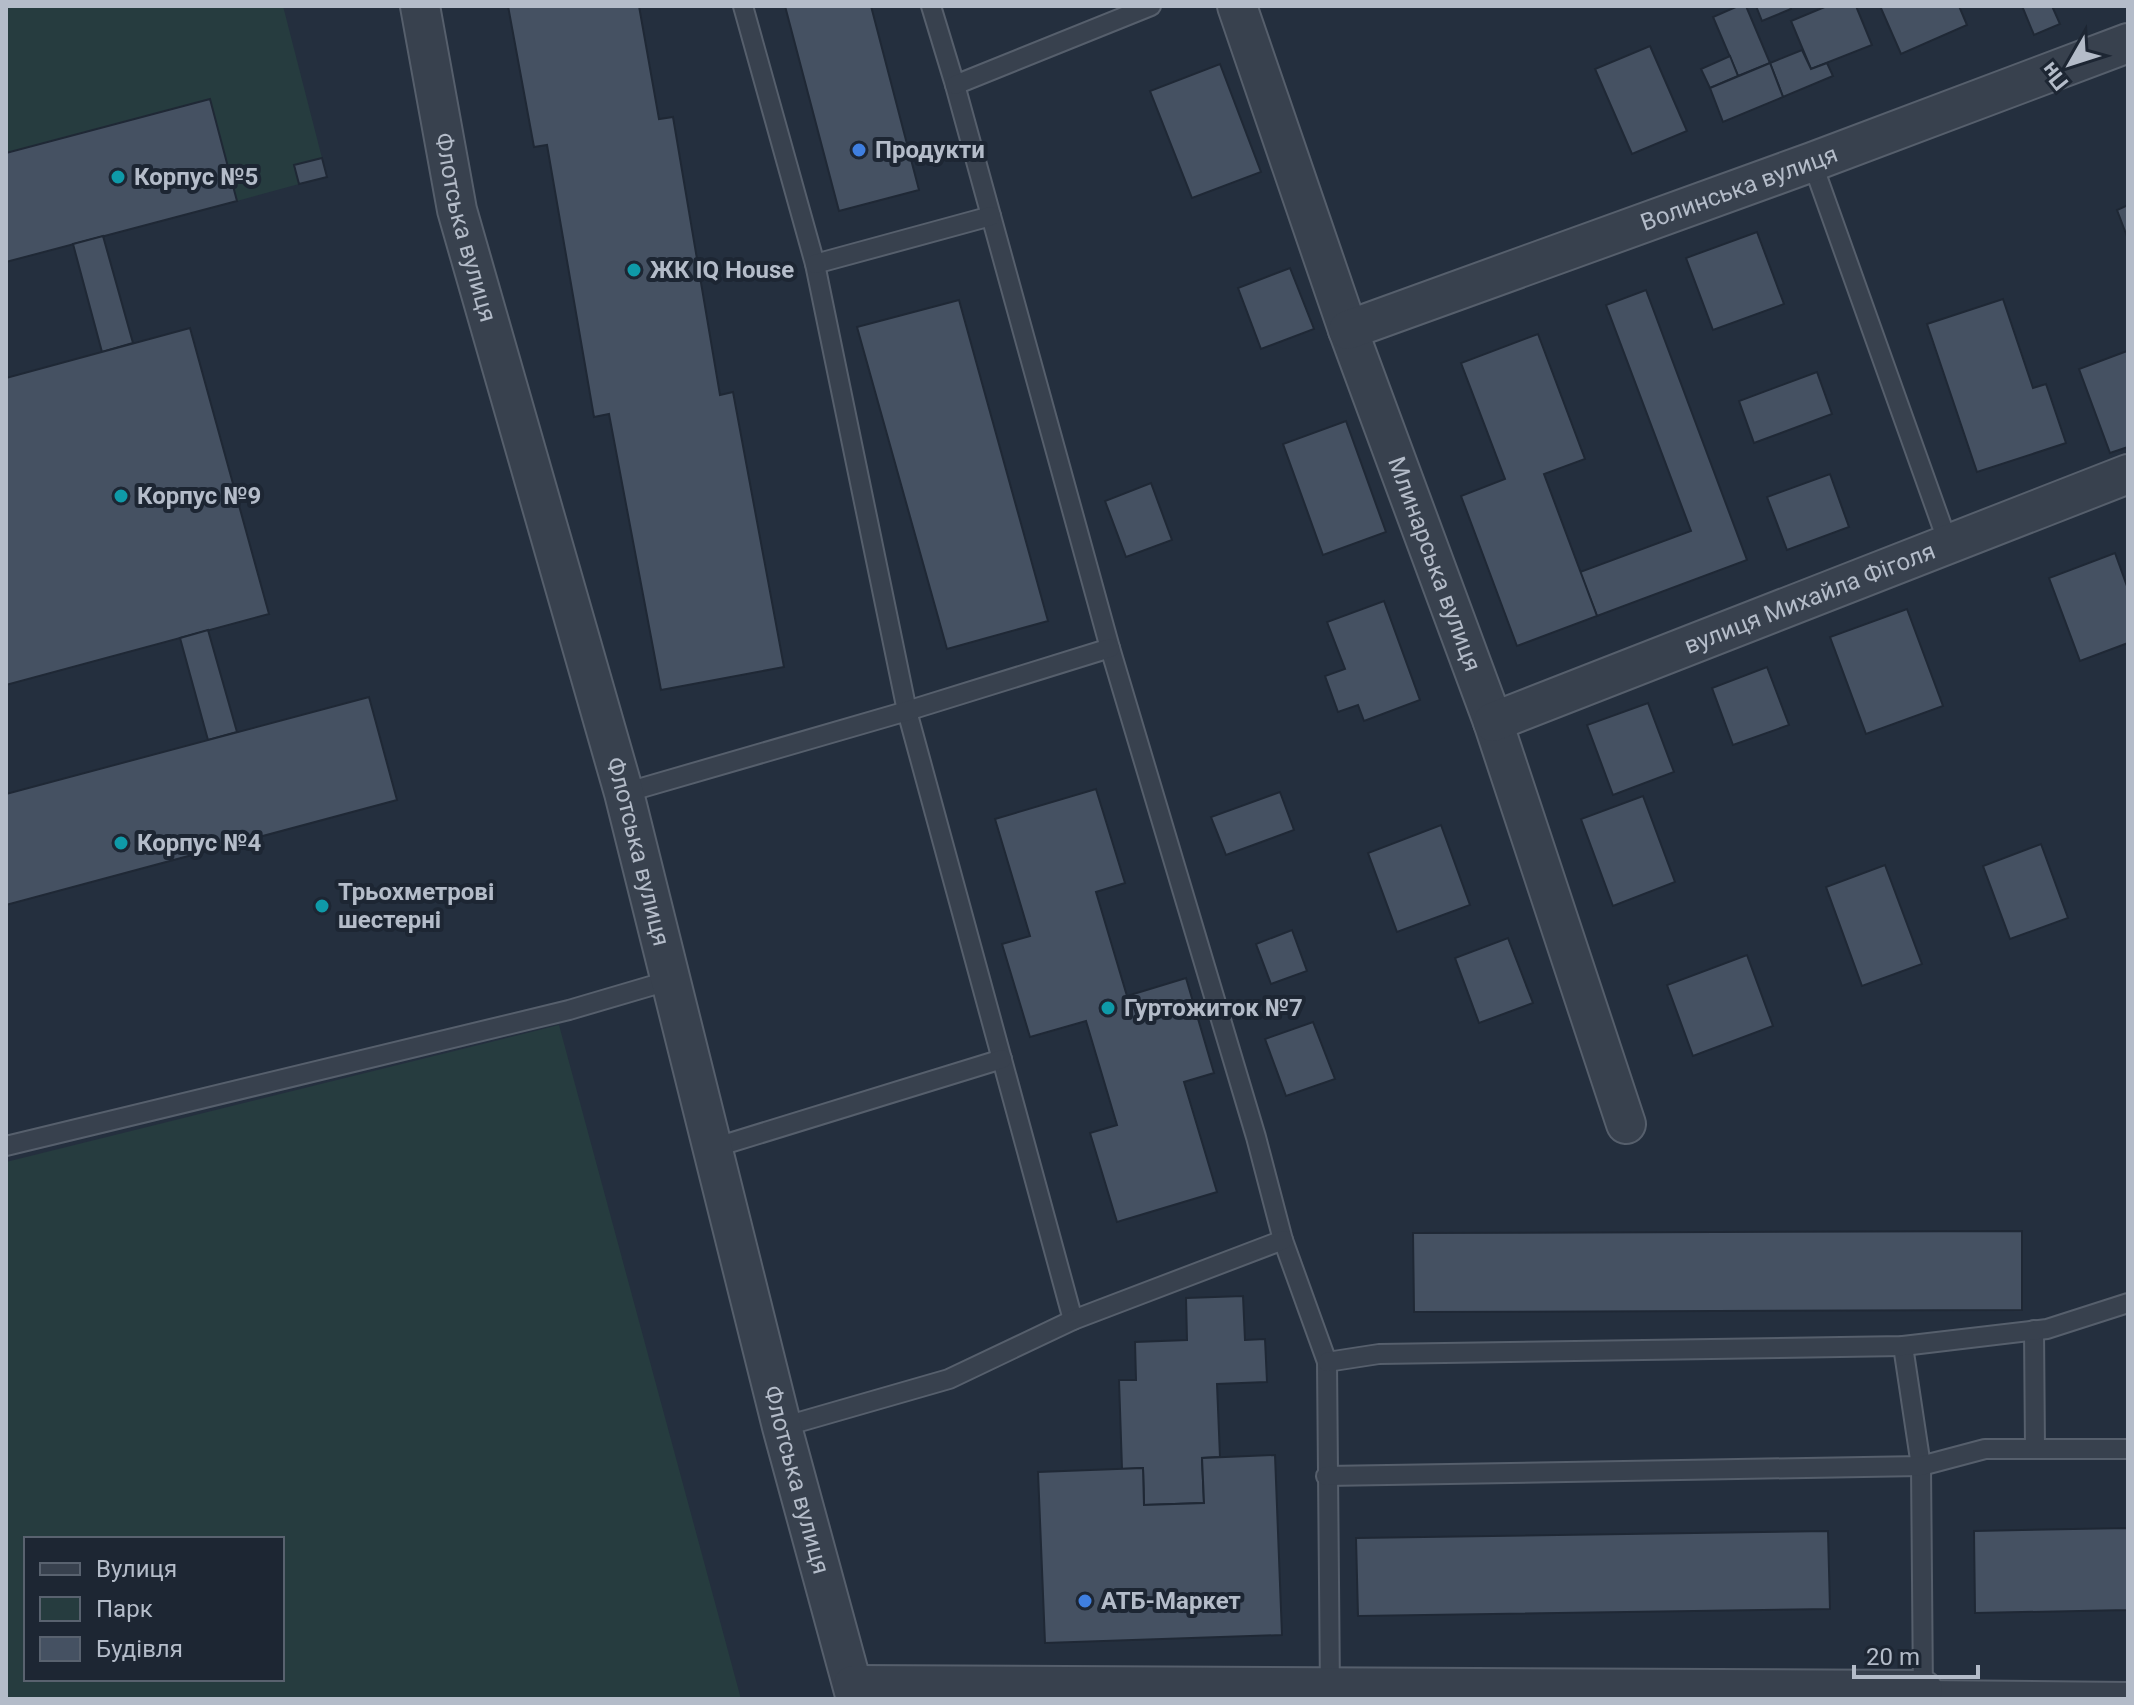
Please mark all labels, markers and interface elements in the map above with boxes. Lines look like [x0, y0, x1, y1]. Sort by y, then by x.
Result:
north arrow [2030, 24, 2110, 104]
text: Пн [2036, 58, 2073, 95]
street label: Флотська вулиця [429, 131, 502, 325]
place label: Продукти [875, 136, 985, 164]
street label: Волинська вулиця [1637, 140, 1841, 237]
marker: Продукти [850, 141, 868, 159]
place label: Корпус №5 [134, 163, 258, 191]
marker: Корпус №5 [109, 168, 127, 186]
place label: ЖК IQ House [650, 256, 794, 284]
marker: ЖК IQ House [625, 261, 643, 279]
street label: Млинарська вулиця [1382, 453, 1487, 675]
place label: Корпус №9 [137, 482, 261, 510]
marker: Корпус №9 [112, 487, 130, 505]
street label: вулиця Михайла Фіголя [1680, 537, 1939, 660]
street label: Флотська вулиця [600, 754, 676, 949]
place label: Корпус №4 [137, 829, 262, 857]
marker: Корпус №4 [112, 834, 130, 852]
place label: Трьохметрові шестерні [338, 878, 494, 934]
marker: Трьохметрові шестерні [313, 897, 331, 915]
place label: Гуртожиток №7 [1124, 994, 1303, 1022]
marker: Гуртожиток №7 [1099, 999, 1117, 1017]
street label: Флотська вулиця [758, 1383, 835, 1577]
legend [24, 1537, 284, 1681]
text: Вулиця [96, 1555, 177, 1583]
place label: АТБ-Маркет [1101, 1587, 1241, 1615]
marker: АТБ-Маркет [1076, 1592, 1094, 1610]
text: Парк [96, 1595, 153, 1623]
scale bar [1854, 1629, 1978, 1679]
text: Будівля [96, 1635, 183, 1663]
text: 20 m [1866, 1643, 1920, 1671]

